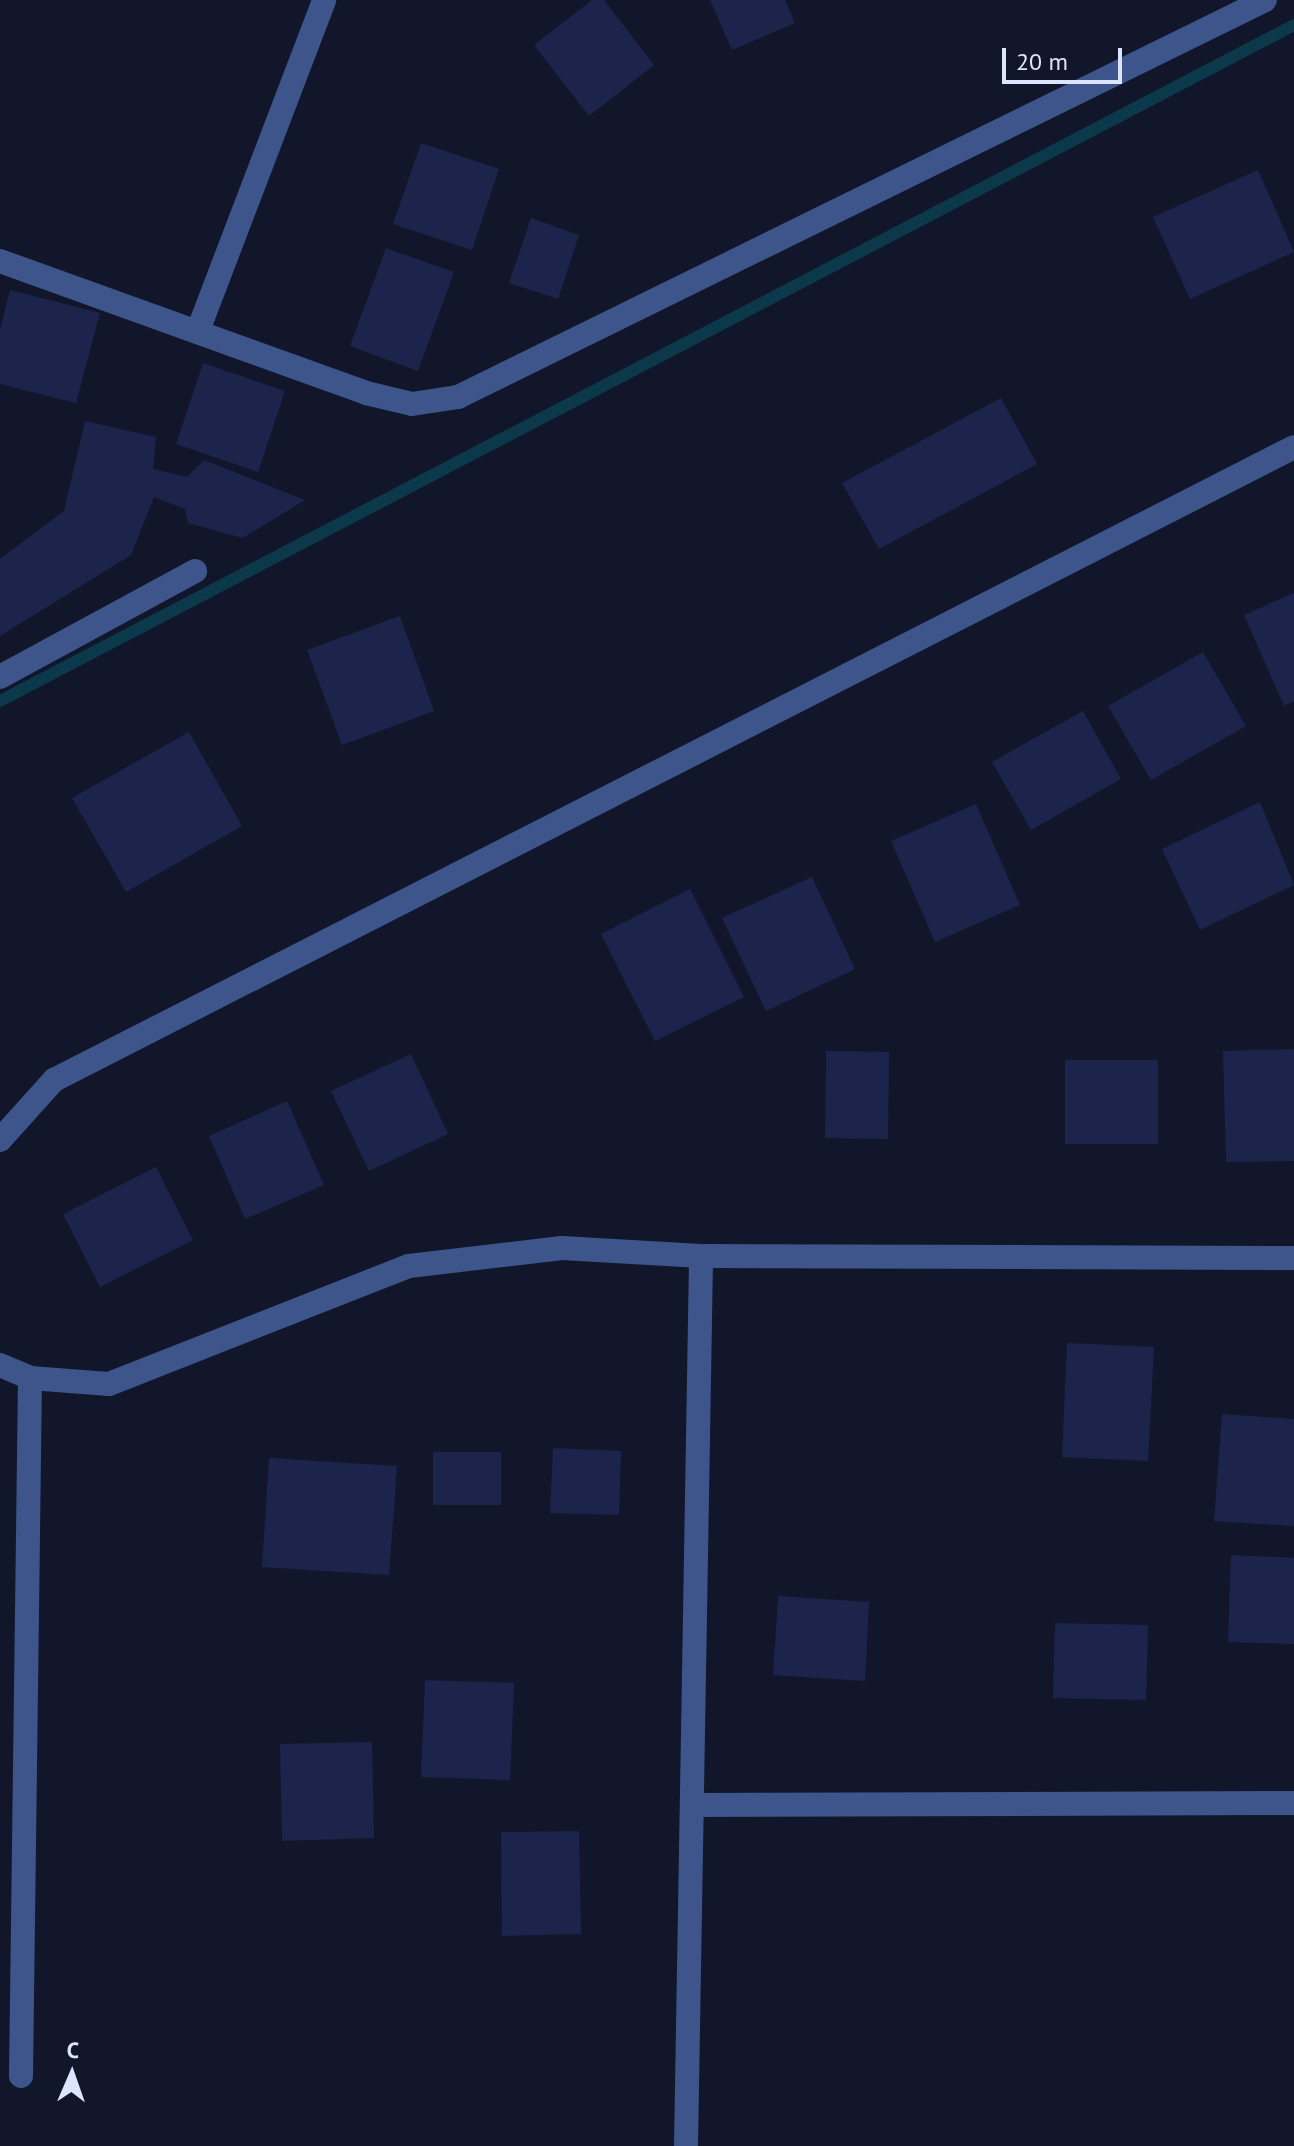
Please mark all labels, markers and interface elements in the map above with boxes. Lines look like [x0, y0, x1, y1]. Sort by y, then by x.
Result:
scale bar [1006, 32, 1126, 82]
text: 20 m [1016, 46, 1068, 77]
north arrow [32, 2034, 112, 2114]
text: С [66, 2036, 79, 2064]

